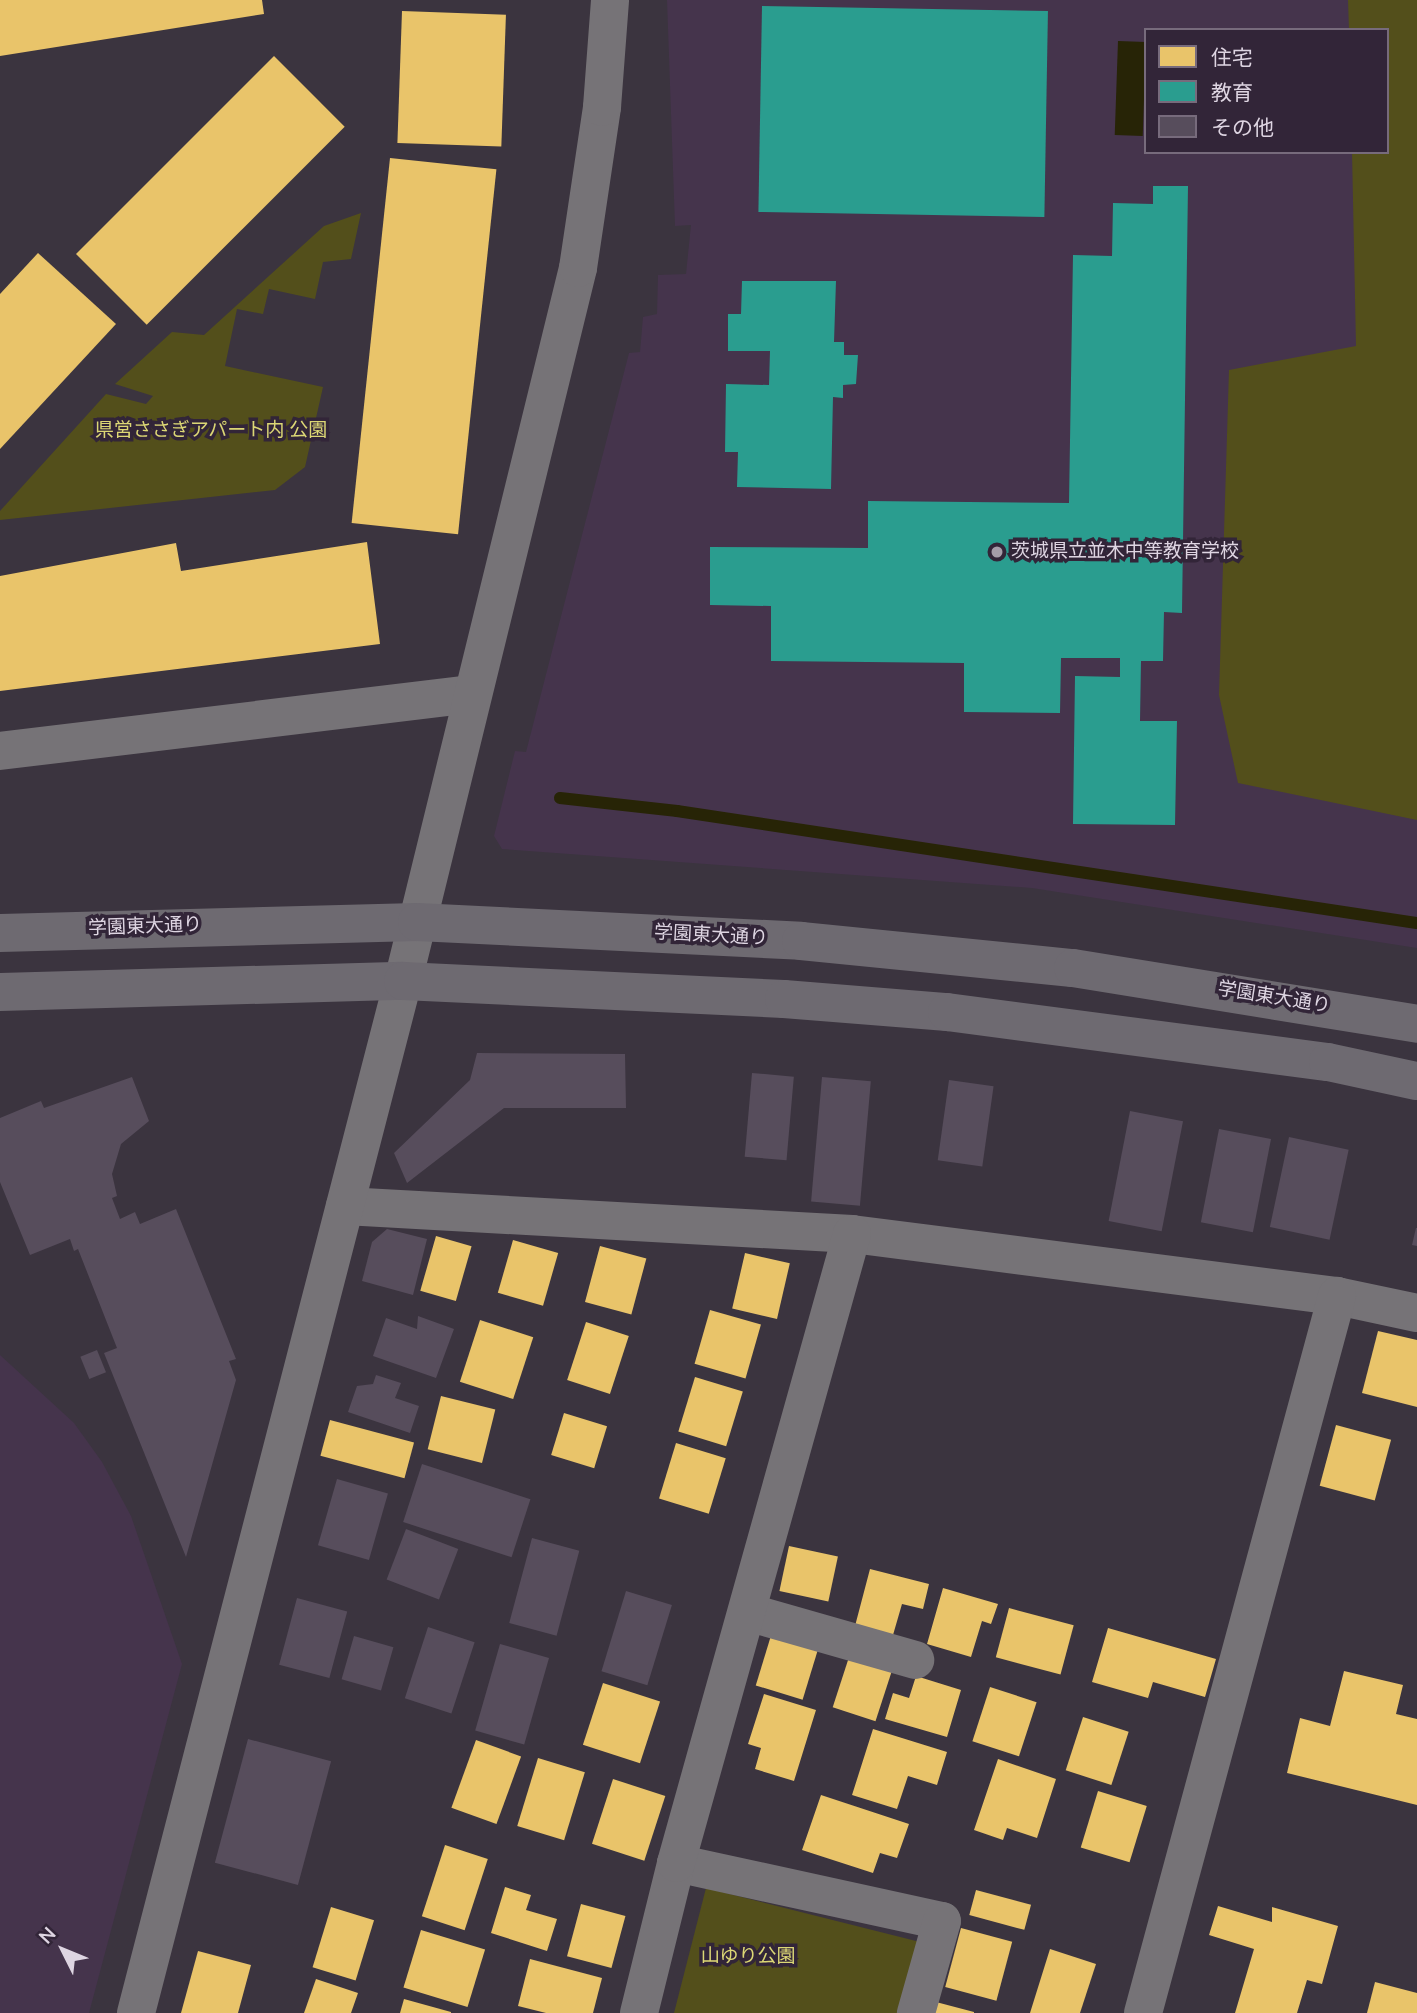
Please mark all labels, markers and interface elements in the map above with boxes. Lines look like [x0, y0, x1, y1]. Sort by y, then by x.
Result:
legend [1144, 28, 1389, 154]
text: 住宅 [1211, 44, 1253, 72]
text: 教育 [1211, 79, 1253, 107]
text: その他 [1211, 114, 1274, 142]
park label: 県営ささぎアパート内 公園 [95, 420, 327, 442]
place label: 茨城県立並木中等教育学校 [1011, 541, 1239, 563]
marker: 茨城県立並木中等教育学校 [989, 544, 1005, 560]
street label: 学園東大通り [88, 914, 202, 940]
street label: 学園東大通り [653, 922, 769, 950]
street label: 学園東大通り [1216, 978, 1332, 1018]
north arrow [28, 1915, 98, 1985]
text: N [33, 1922, 62, 1950]
park label: 山ゆり公園 [701, 1946, 795, 1968]

